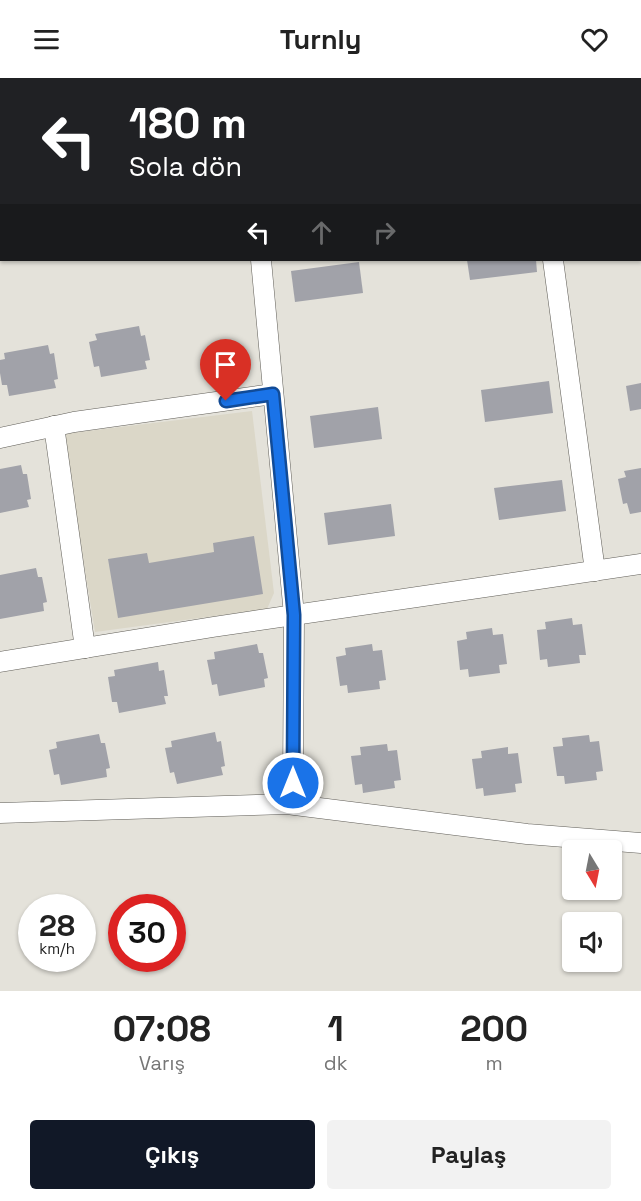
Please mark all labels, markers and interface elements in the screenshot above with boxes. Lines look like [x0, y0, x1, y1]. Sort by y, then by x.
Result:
text: Turnly [280, 22, 361, 57]
icon: menu [30, 23, 63, 56]
icon: heart [578, 23, 611, 56]
text: 180 m [129, 97, 247, 150]
icon: left [30, 102, 108, 180]
text: Sola dön [129, 149, 242, 184]
icon: left [242, 216, 275, 249]
icon: ahead [305, 216, 338, 249]
icon: right [368, 216, 401, 249]
pin [200, 339, 251, 401]
icon: arrive [209, 348, 242, 381]
position arrow [261, 751, 325, 815]
north arrow [562, 840, 622, 900]
map controls [562, 840, 622, 972]
speed limit sign: 30 [108, 894, 186, 972]
text: 28 [39, 906, 75, 945]
button: sound [562, 912, 622, 972]
text: km/h [39, 939, 75, 958]
text: 07:08 [113, 1006, 211, 1052]
text: 1 [327, 1006, 344, 1052]
text: 200 [460, 1006, 528, 1052]
text: Varış [139, 1050, 185, 1076]
text: dk [324, 1050, 347, 1076]
text: m [486, 1050, 503, 1076]
button: Çıkış [30, 1120, 315, 1189]
button: Paylaş [327, 1120, 611, 1189]

